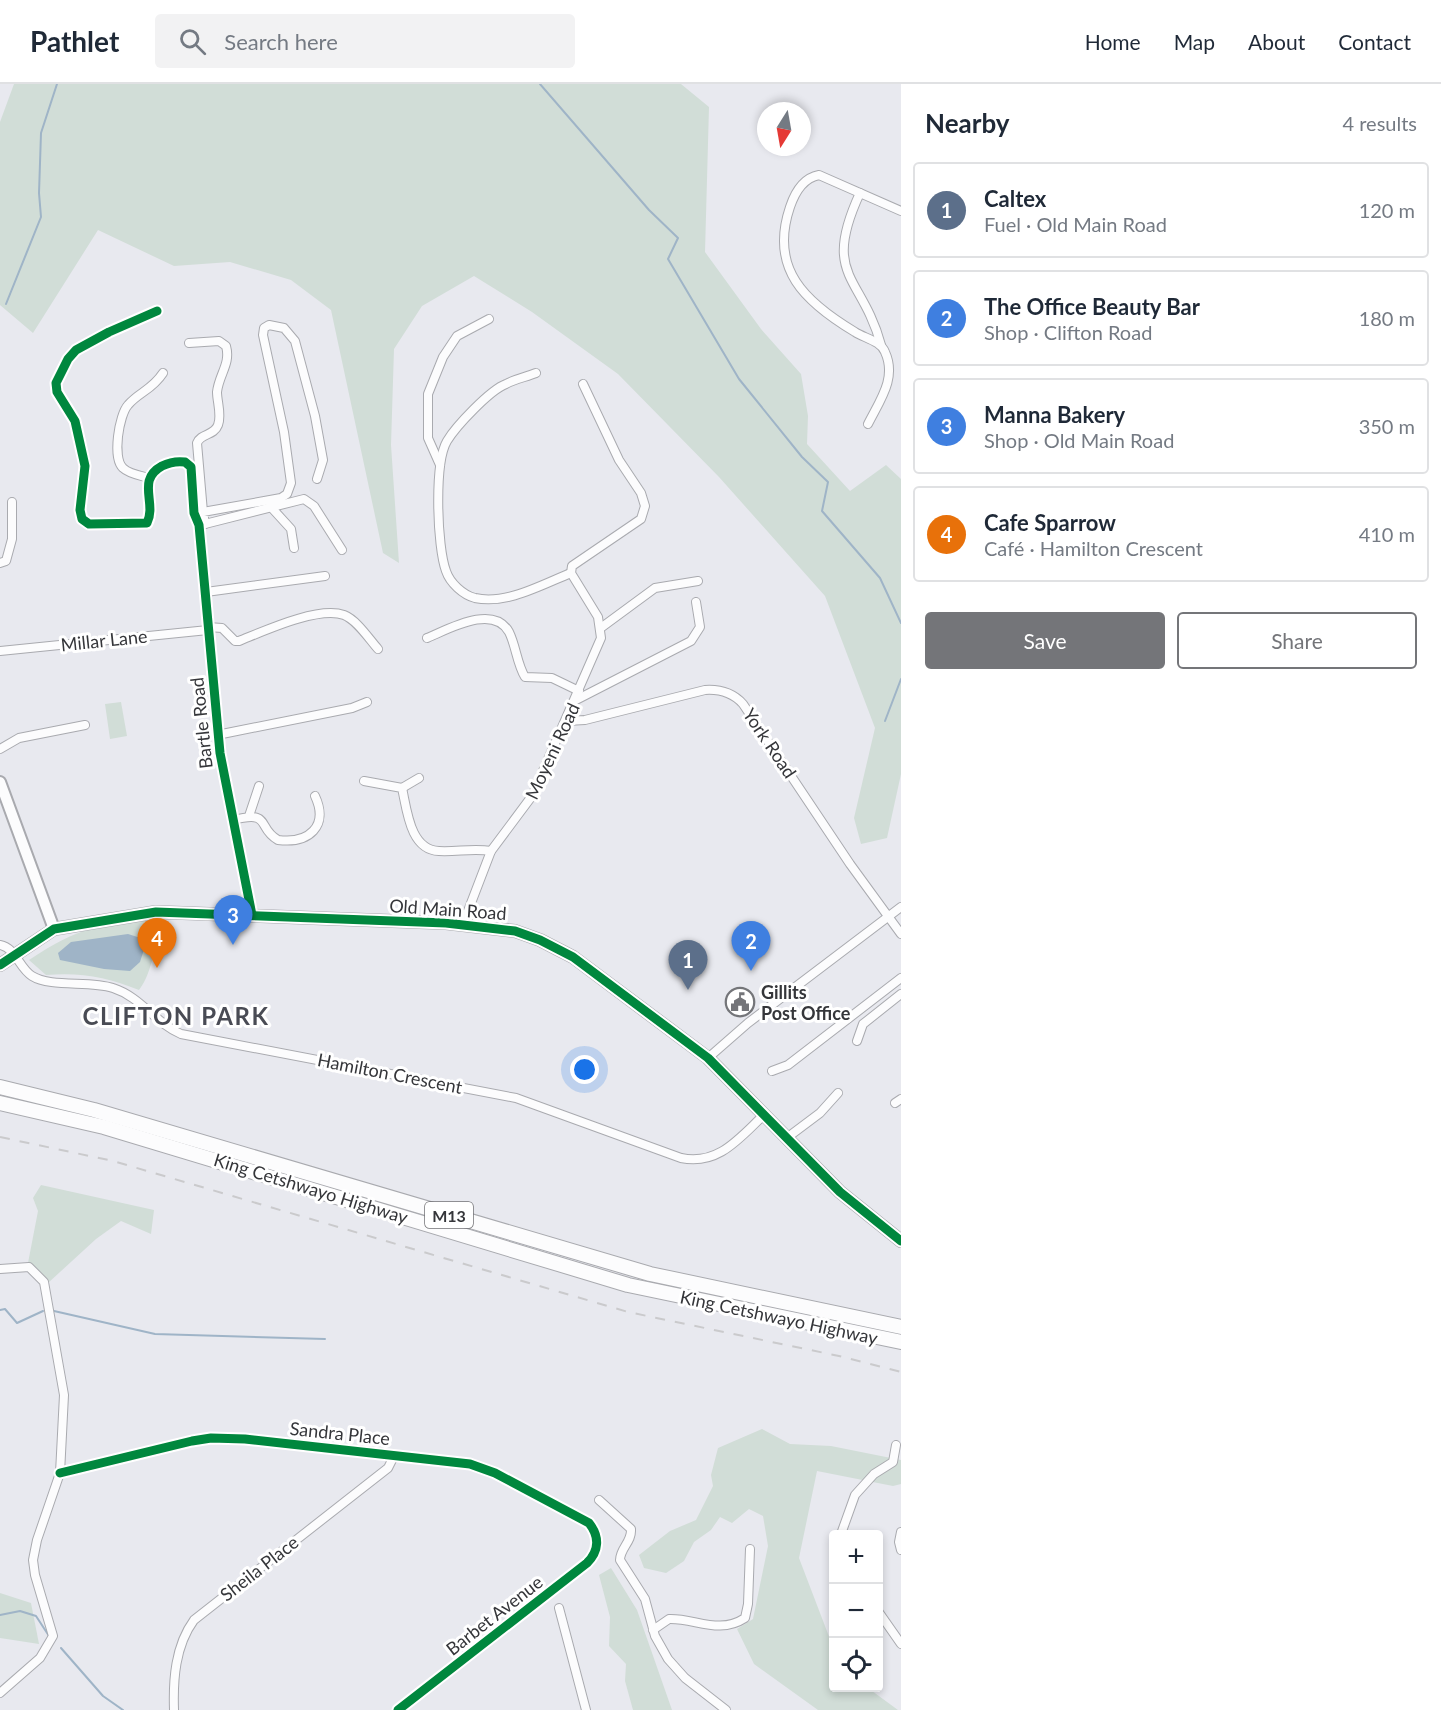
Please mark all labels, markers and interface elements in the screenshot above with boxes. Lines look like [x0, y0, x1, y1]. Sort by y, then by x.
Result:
search box [155, 14, 575, 68]
text: Pathlet [30, 24, 119, 58]
icon: search [176, 25, 209, 58]
text: Search here [224, 28, 338, 55]
text: Home [1085, 29, 1141, 54]
text: Map [1174, 29, 1215, 54]
text: About [1248, 29, 1305, 54]
text: Contact [1338, 29, 1411, 54]
north arrow [757, 102, 811, 156]
text: Nearby [925, 107, 1010, 139]
text: 4 results [1342, 111, 1417, 135]
text: Caltex [984, 185, 1046, 212]
text: 1 [941, 198, 952, 222]
text: 120 m [1359, 198, 1415, 222]
text: Fuel · Old Main Road [984, 212, 1167, 236]
text: The Office Beauty Bar [984, 293, 1200, 320]
text: 2 [941, 306, 952, 330]
text: 180 m [1359, 306, 1415, 330]
text: Shop · Clifton Road [984, 320, 1152, 344]
text: Manna Bakery [984, 401, 1125, 428]
text: 3 [941, 414, 952, 438]
text: 350 m [1359, 414, 1415, 438]
text: Shop · Old Main Road [984, 428, 1174, 452]
text: Cafe Sparrow [984, 509, 1116, 536]
text: 4 [941, 522, 952, 546]
text: 410 m [1359, 522, 1415, 546]
text: Café · Hamilton Crescent [984, 536, 1203, 560]
button: Save [925, 612, 1165, 669]
button: Share [1177, 612, 1417, 669]
street label: Millar Lane [60, 625, 148, 655]
street label: Bartle Road [185, 676, 217, 770]
street label: Moyeni Road [520, 699, 584, 803]
street label: York Road [739, 704, 801, 782]
street label: Old Main Road [389, 894, 507, 924]
pin: 3 [214, 896, 252, 945]
pin: 4 [138, 918, 176, 968]
pin: 2 [732, 922, 771, 971]
pin: 1 [668, 940, 708, 990]
place label: Gillits Post Office [761, 981, 851, 1024]
public building icon: Gillits Post Office [724, 986, 756, 1018]
district label: CLIFTON PARK [83, 1001, 269, 1030]
street label: Hamilton Crescent [316, 1048, 465, 1098]
your location [570, 1055, 599, 1084]
street label: King Cetshwayo Highway [211, 1148, 411, 1228]
road number: M13 [425, 1202, 473, 1228]
street label: King Cetshwayo Highway [678, 1285, 881, 1349]
street label: Sandra Place [289, 1417, 391, 1449]
map controls [829, 1530, 883, 1692]
button: + [829, 1530, 883, 1584]
street label: Sheila Place [216, 1531, 302, 1605]
street label: Barbet Avenue [441, 1570, 547, 1660]
button: − [829, 1584, 883, 1638]
button: locate [829, 1638, 883, 1692]

